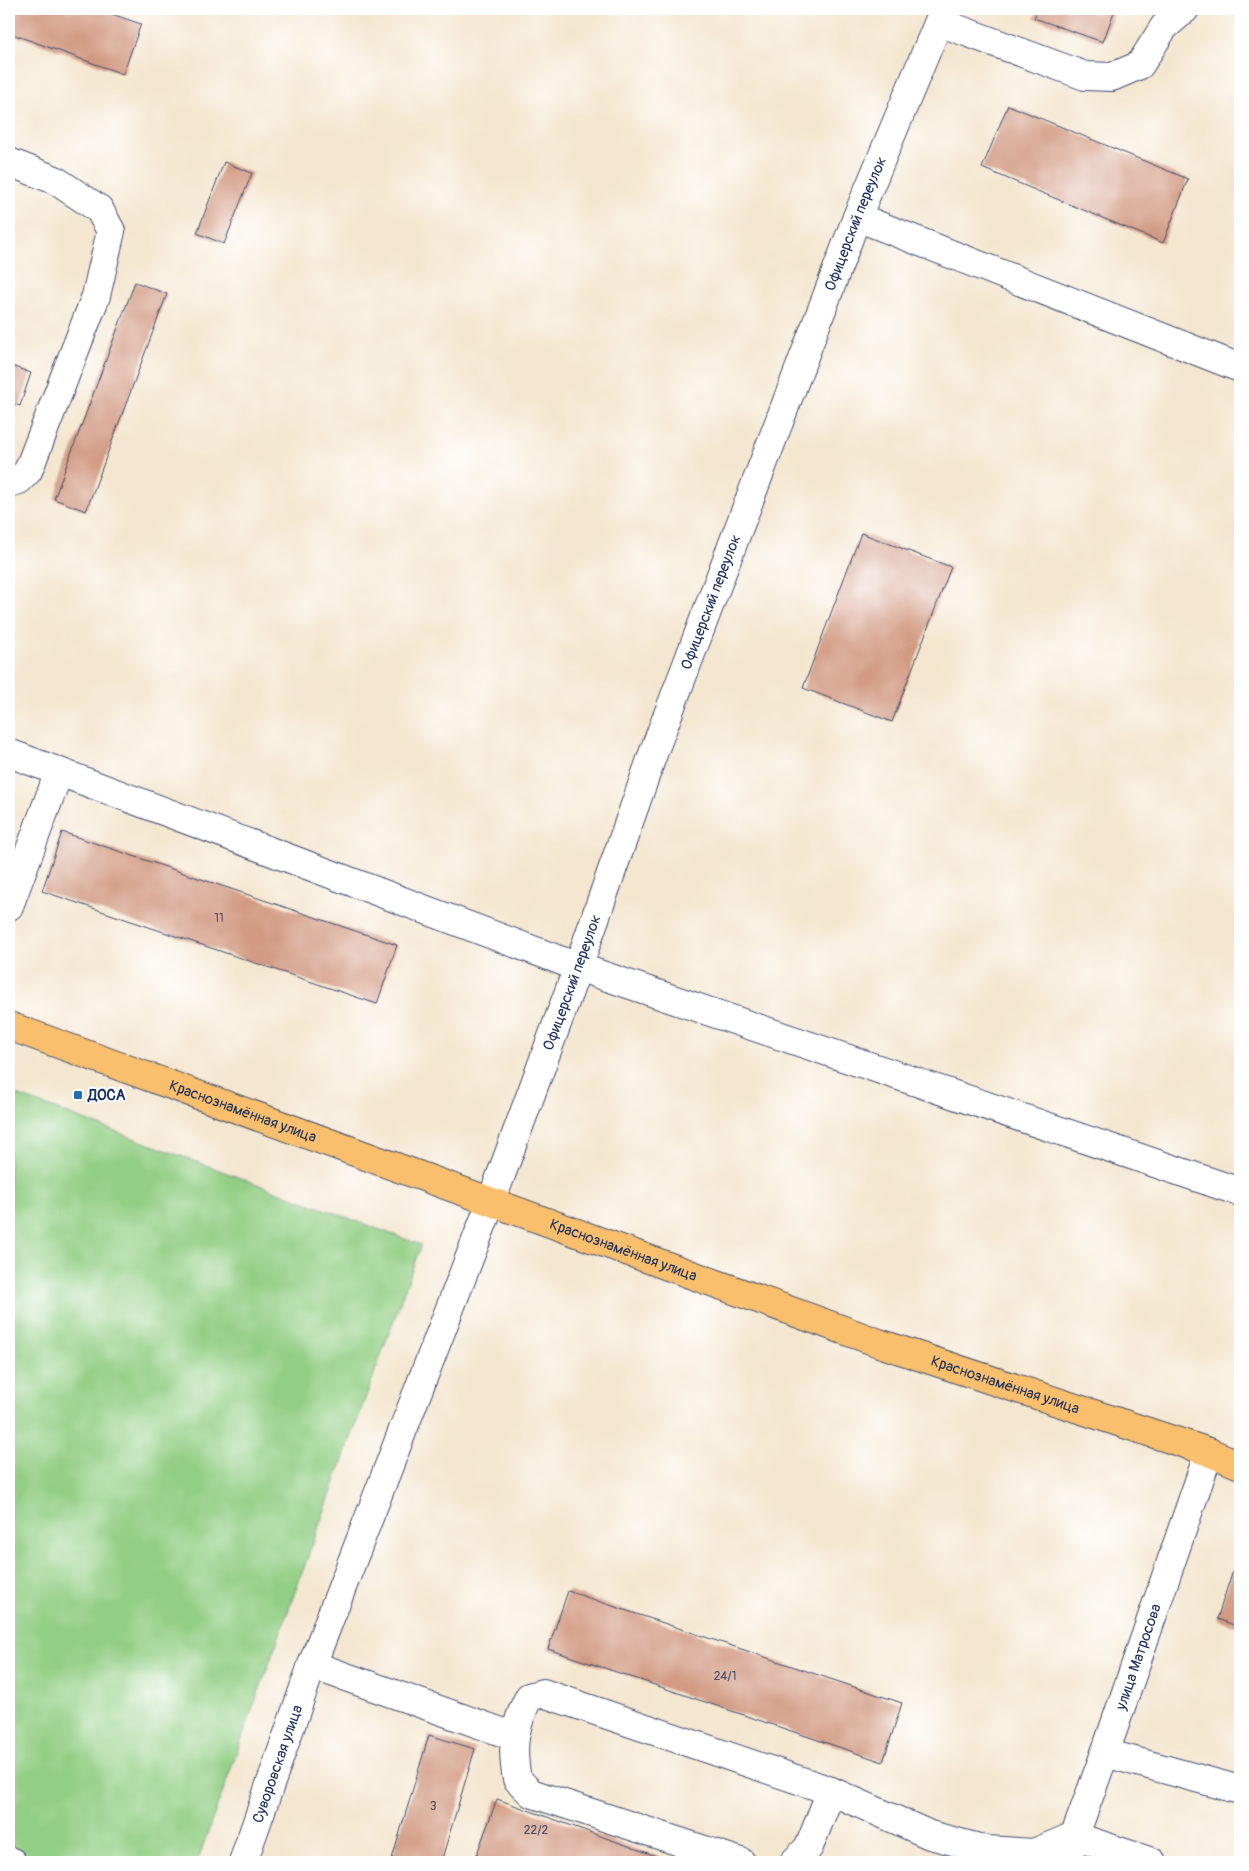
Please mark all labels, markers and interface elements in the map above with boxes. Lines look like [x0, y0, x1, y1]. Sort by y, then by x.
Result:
street label: Офицерский переулок [820, 154, 891, 294]
street label: Офицерский переулок [676, 532, 745, 672]
house number: 11 [214, 911, 224, 926]
street label: Офицерский переулок [538, 912, 605, 1053]
street label: Краснознамённая улица [167, 1076, 319, 1147]
place label: ДОСА [87, 1086, 126, 1105]
marker: ДОСА [72, 1089, 84, 1101]
street label: Краснознамённая улица [547, 1214, 700, 1285]
street label: Краснознамённая улица [929, 1351, 1082, 1418]
street label: улица Матросова [1111, 1601, 1165, 1713]
house number: 24/1 [714, 1669, 736, 1684]
street label: Суворовская улица [248, 1702, 307, 1825]
house number: 3 [430, 1799, 437, 1814]
house number: 22/2 [524, 1823, 549, 1838]

